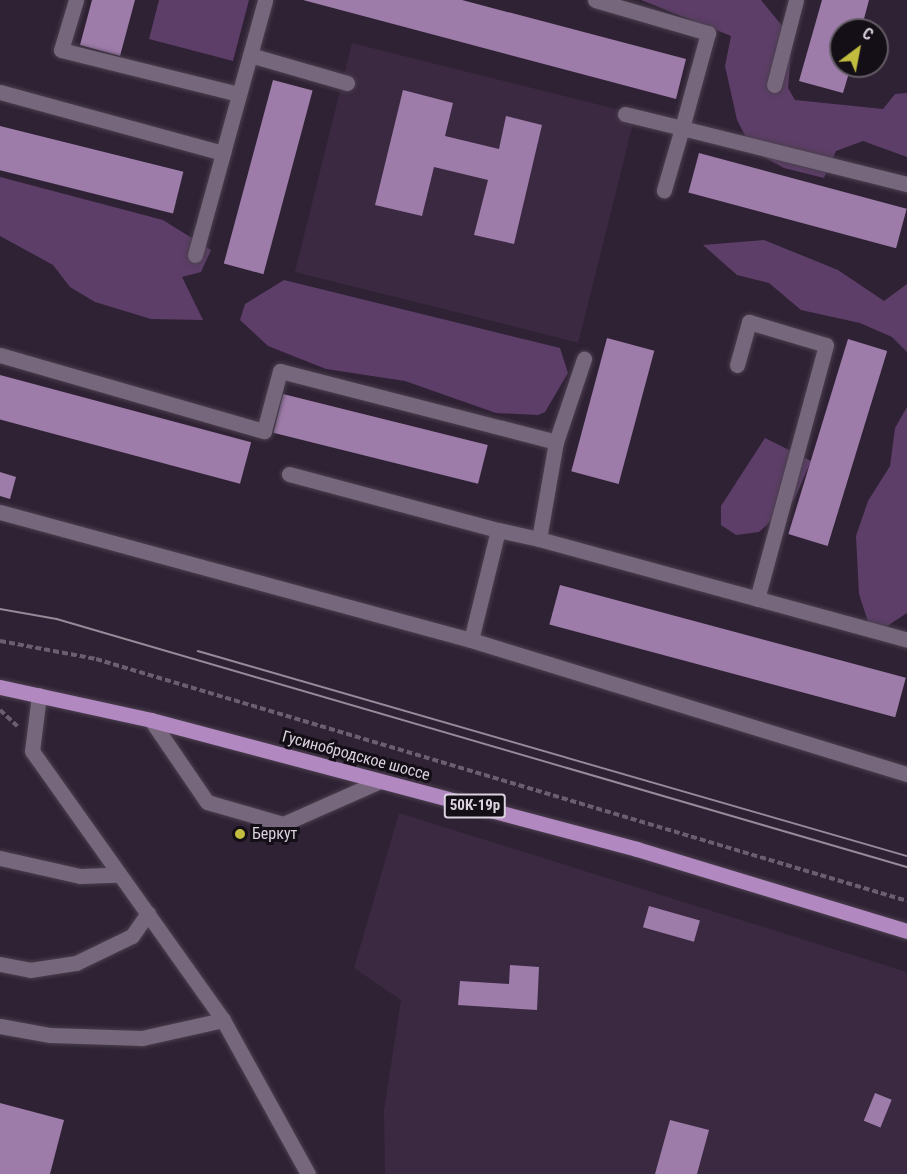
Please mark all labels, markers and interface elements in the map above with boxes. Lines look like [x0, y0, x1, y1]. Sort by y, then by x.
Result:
north arrow [829, 18, 889, 78]
text: С [859, 24, 877, 44]
street label: Гусинобродское шоссе [280, 727, 432, 785]
road number: 50К-19р [444, 794, 506, 818]
place label: Беркут [252, 824, 297, 844]
marker: Беркут [233, 827, 247, 841]

